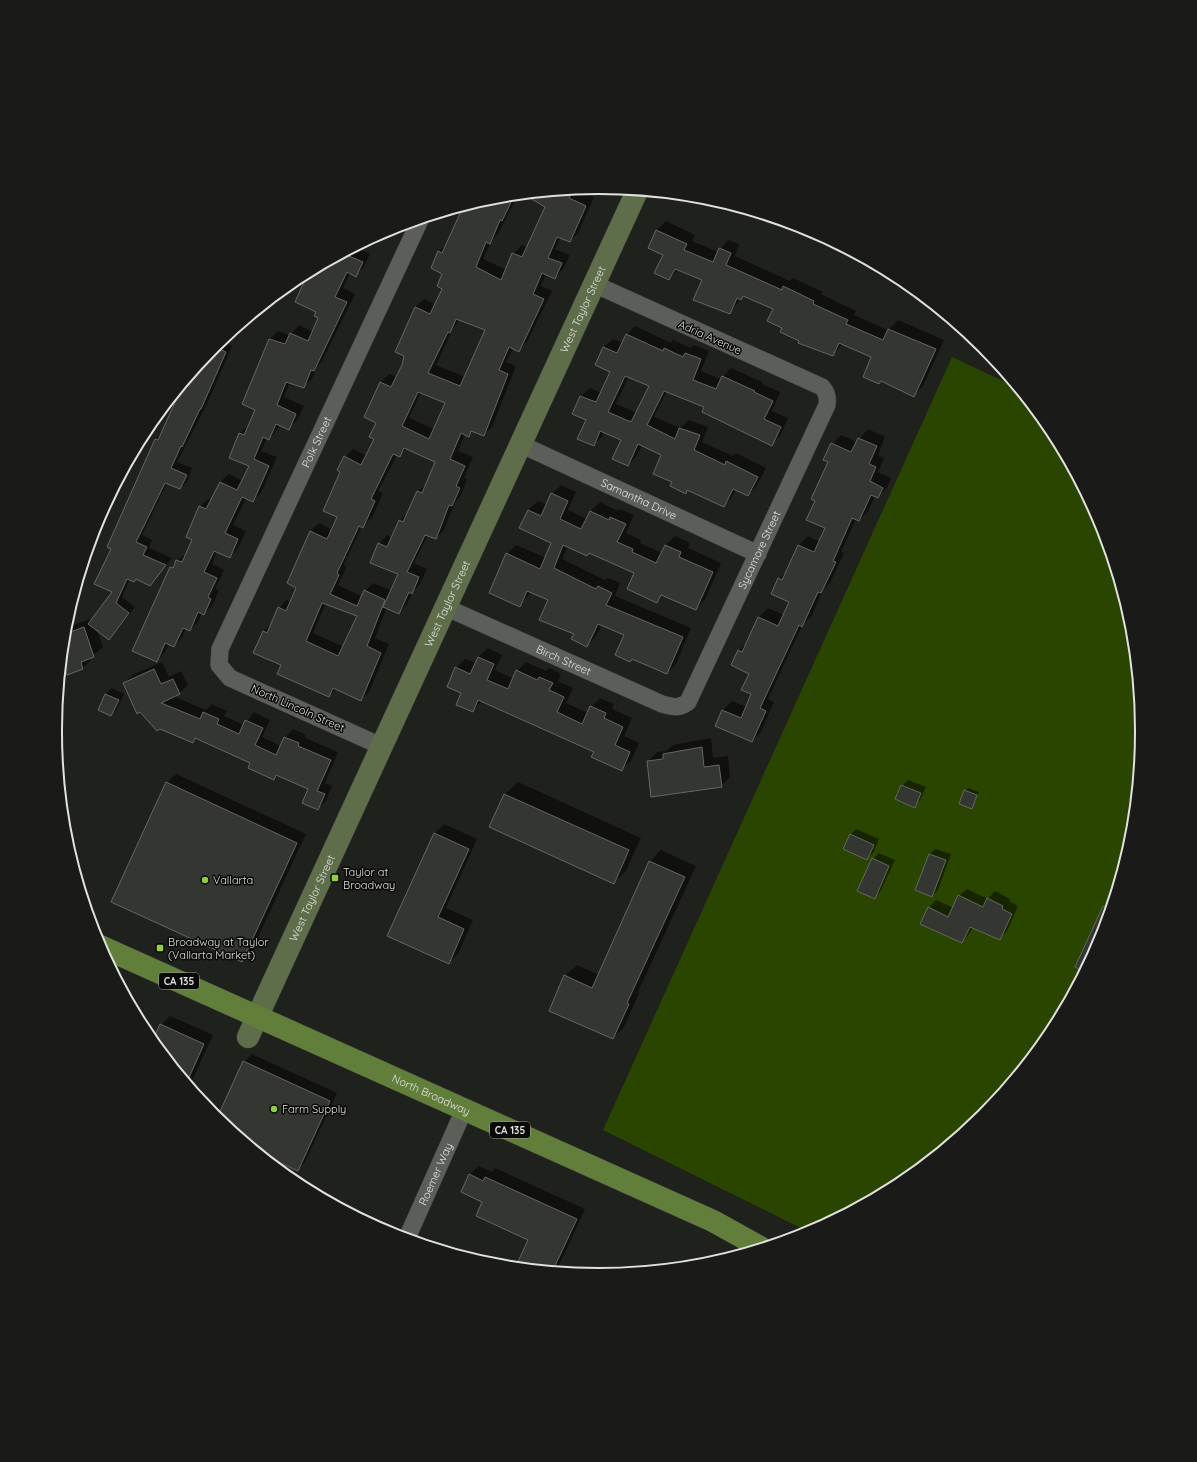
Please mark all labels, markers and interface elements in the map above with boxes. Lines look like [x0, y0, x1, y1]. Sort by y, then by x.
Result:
street label: West Taylor Street [557, 264, 609, 355]
street label: Adria Avenue [676, 317, 744, 357]
street label: Polk Street [299, 414, 334, 470]
street label: Samantha Drive [599, 475, 679, 523]
street label: Sycamore Street [735, 508, 784, 591]
street label: West Taylor Street [421, 558, 473, 649]
street label: Birch Street [534, 642, 594, 679]
street label: North Lincoln Street [249, 681, 347, 735]
street label: West Taylor Street [286, 852, 338, 943]
place label: Taylor at Broadway [343, 865, 395, 892]
place label: Vallarta [213, 873, 253, 887]
marker: Taylor at Broadway [330, 873, 340, 883]
marker: Vallarta [200, 875, 210, 885]
place label: Broadway at Taylor (Vallarta Market) [168, 935, 269, 962]
marker: Broadway at Taylor (Vallarta Market) [155, 943, 165, 953]
road number: CA 135 [159, 973, 199, 989]
street label: North Broadway [390, 1071, 473, 1118]
place label: Farm Supply [282, 1102, 346, 1116]
marker: Farm Supply [269, 1104, 279, 1114]
road number: CA 135 [490, 1122, 530, 1138]
street label: Roemer Way [415, 1141, 456, 1208]

